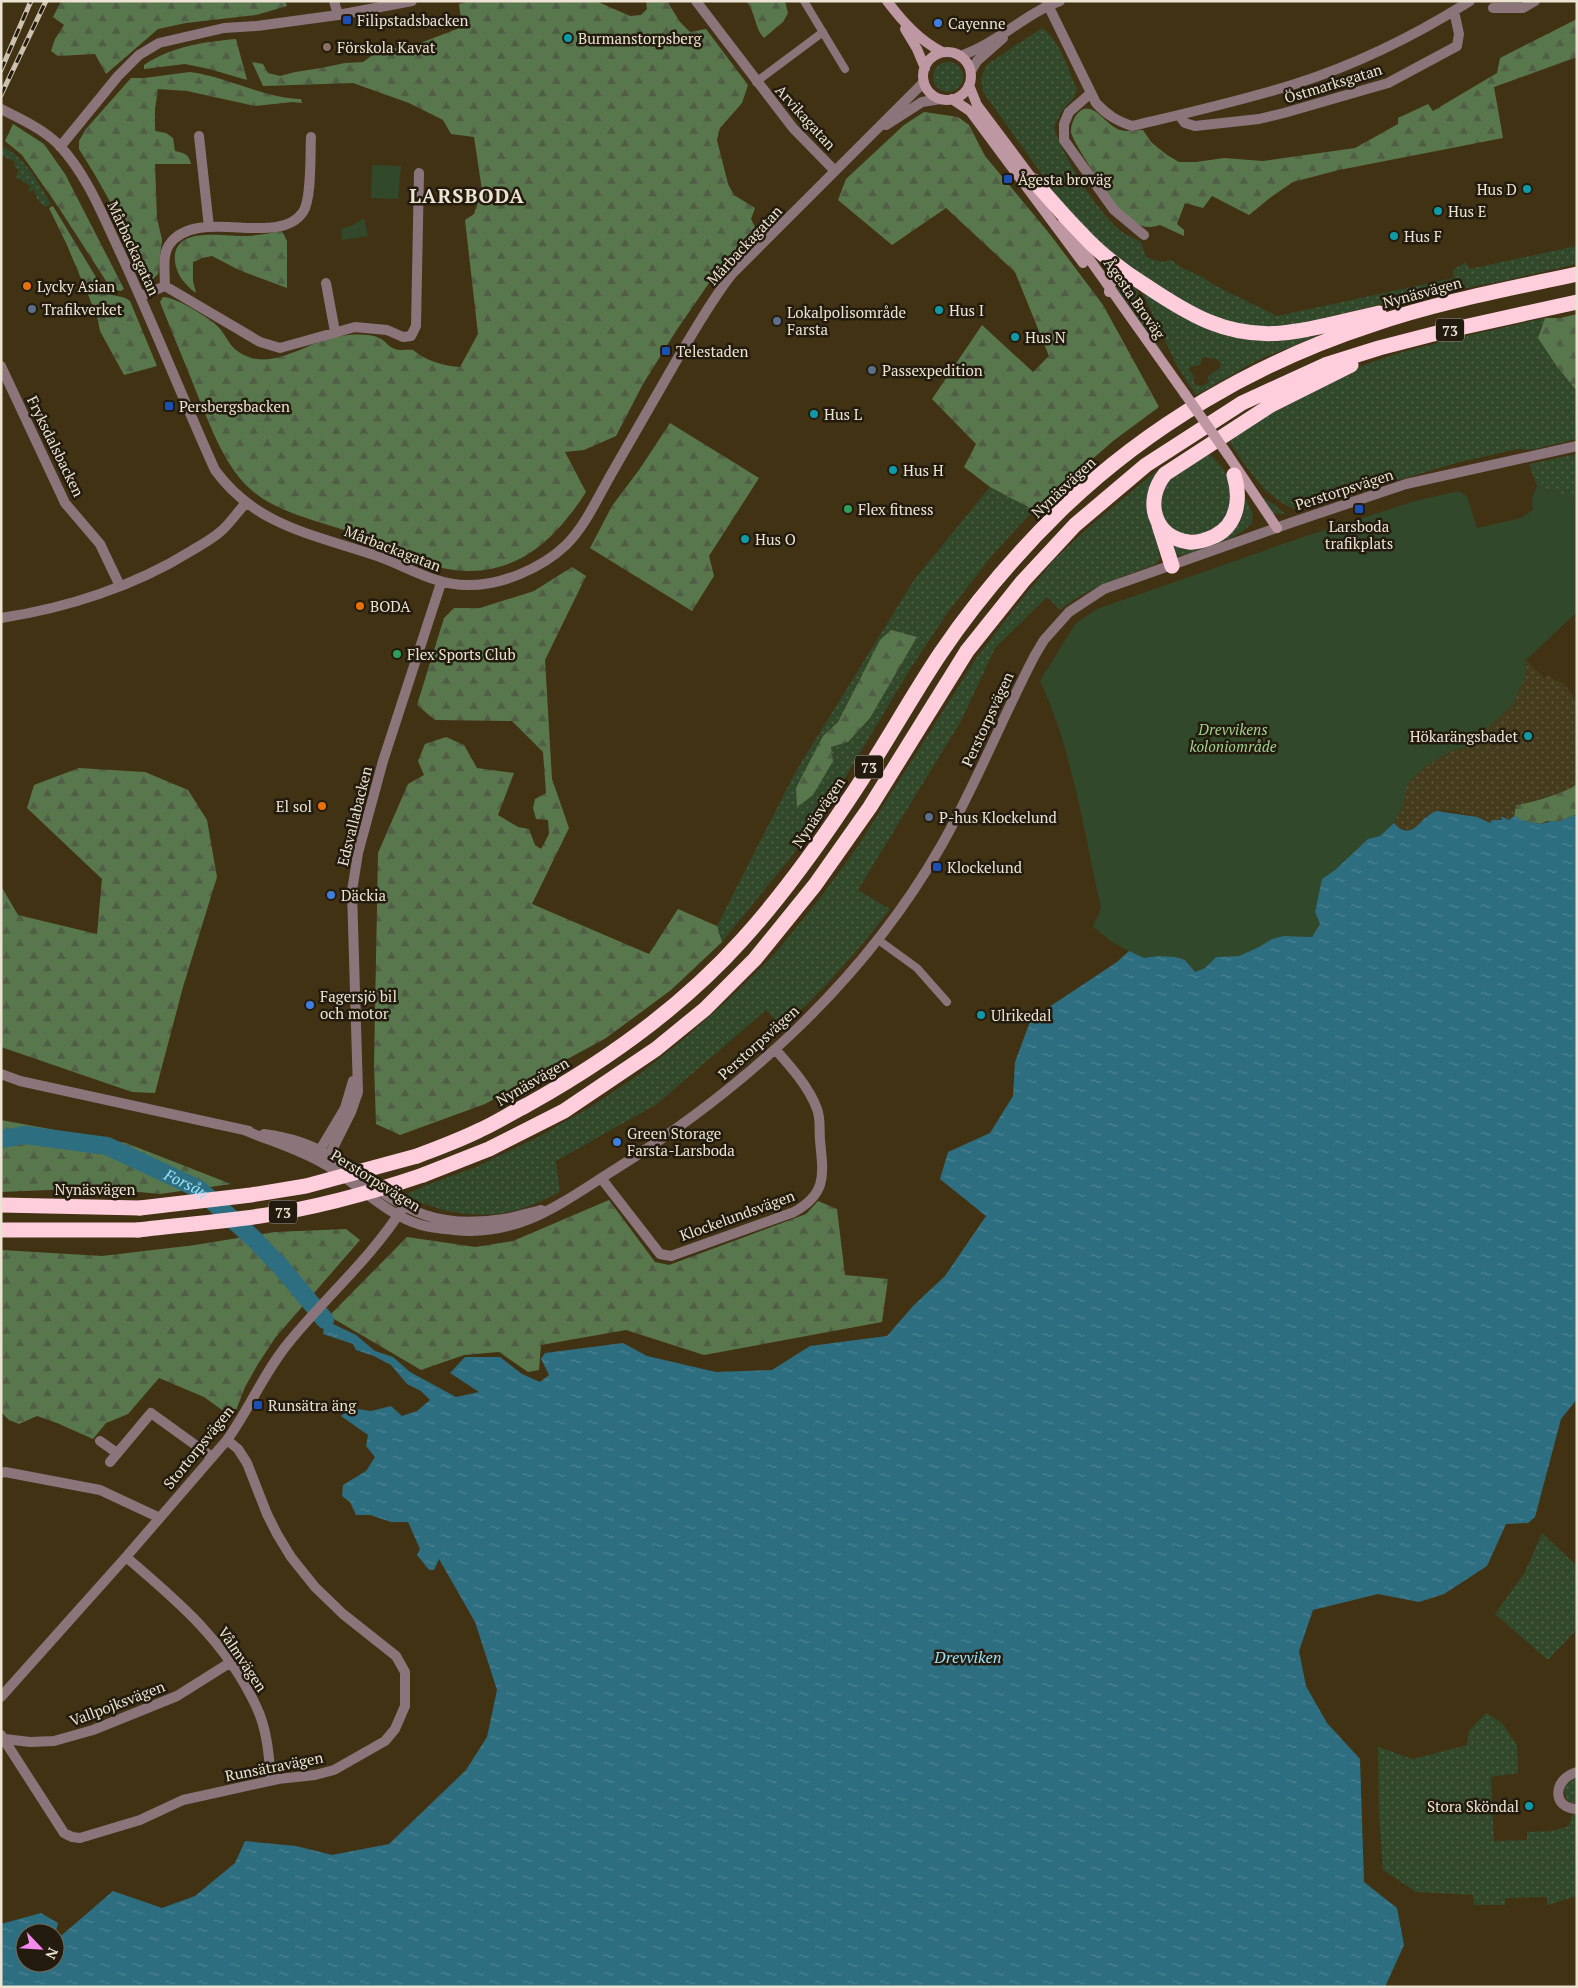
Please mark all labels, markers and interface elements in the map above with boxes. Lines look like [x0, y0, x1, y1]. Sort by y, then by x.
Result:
place label: Filipstadsbacken [357, 10, 468, 30]
place label: Cayenne [948, 13, 1005, 33]
marker: Filipstadsbacken [341, 14, 353, 26]
marker: Cayenne [932, 17, 944, 29]
place label: Burmanstorpsberg [578, 28, 703, 48]
marker: Burmanstorpsberg [562, 32, 574, 44]
place label: Förskola Kavat [337, 37, 436, 57]
marker: Förskola Kavat [321, 41, 333, 53]
street label: Östmarksgatan [1282, 59, 1384, 107]
street label: Arvikagatan [771, 80, 841, 154]
place label: Ågesta broväg [1018, 169, 1113, 189]
marker: Ågesta broväg [1002, 173, 1014, 185]
place label: Hus D [1477, 179, 1517, 199]
district label: LARSBODA [409, 182, 525, 209]
marker: Hus D [1521, 183, 1533, 195]
street label: Mårbackagatan [103, 198, 165, 298]
street label: Mårbackagatan [702, 201, 786, 289]
place label: Hus E [1448, 201, 1486, 221]
marker: Hus E [1432, 205, 1444, 217]
place label: Hus F [1404, 226, 1442, 246]
marker: Hus F [1388, 230, 1400, 242]
street label: Ågesta Broväg [1100, 254, 1171, 343]
street label: Nynäsvägen [1380, 272, 1464, 312]
place label: Lycky Asian [37, 276, 115, 296]
marker: Lycky Asian [21, 280, 33, 292]
place label: Trafikverket [42, 299, 123, 319]
place label: Hus I [949, 300, 984, 320]
place label: Lokalpolisområde Farsta [787, 302, 906, 339]
marker: Trafikverket [26, 303, 38, 315]
marker: Hus I [933, 304, 945, 316]
marker: Lokalpolisområde Farsta [771, 315, 783, 327]
road number: 73 [1436, 318, 1464, 342]
place label: Hus N [1025, 327, 1066, 347]
marker: Hus N [1009, 331, 1021, 343]
place label: Telestaden [676, 341, 748, 361]
marker: Telestaden [660, 345, 672, 357]
place label: Passexpedition [882, 360, 983, 380]
marker: Passexpedition [866, 364, 878, 376]
street label: Fryksdalsbacken [23, 392, 89, 500]
place label: Persbergsbacken [179, 396, 290, 416]
marker: Persbergsbacken [163, 400, 175, 412]
place label: Hus L [824, 404, 862, 424]
marker: Hus L [808, 408, 820, 420]
street label: Nynäsvägen [1027, 452, 1100, 522]
place label: Hus H [903, 460, 944, 480]
marker: Hus H [887, 464, 899, 476]
street label: Perstorpsvägen [1292, 464, 1396, 514]
place label: Flex fitness [858, 499, 933, 519]
marker: Flex fitness [842, 503, 854, 515]
marker: Larsboda trafikplats [1353, 503, 1365, 515]
place label: Larsboda trafikplats [1325, 516, 1393, 553]
street label: Mårbackagatan [342, 520, 444, 576]
place label: Hus O [755, 529, 796, 549]
marker: Hus O [739, 533, 751, 545]
place label: BODA [370, 596, 411, 616]
marker: BODA [354, 600, 366, 612]
place label: Flex Sports Club [407, 644, 516, 664]
marker: Flex Sports Club [391, 648, 403, 660]
street label: Perstorpsvägen [956, 668, 1018, 770]
park label: Drevvikens koloniområde [1189, 719, 1277, 756]
place label: Hökarängsbadet [1410, 726, 1518, 746]
marker: Hökarängsbadet [1522, 730, 1534, 742]
road number: 73 [855, 756, 883, 779]
street label: Edsvallabacken [332, 764, 376, 868]
street label: Nynäsvägen [787, 773, 849, 851]
place label: El sol [276, 796, 312, 816]
marker: El sol [316, 800, 328, 812]
place label: P-hus Klockelund [939, 807, 1057, 827]
marker: P-hus Klockelund [923, 811, 935, 823]
place label: Klockelund [947, 857, 1022, 877]
marker: Klockelund [931, 861, 943, 873]
place label: Däckia [341, 885, 386, 905]
marker: Däckia [325, 889, 337, 901]
place label: Fagersjö bil och motor [320, 986, 397, 1023]
marker: Fagersjö bil och motor [304, 999, 316, 1011]
street label: Perstorpsvägen [713, 1000, 803, 1084]
place label: Ulrikedal [991, 1005, 1051, 1025]
marker: Ulrikedal [975, 1009, 987, 1021]
street label: Nynäsvägen [492, 1052, 572, 1110]
place label: Green Storage Farsta-Larsboda [627, 1123, 735, 1160]
marker: Green Storage Farsta-Larsboda [611, 1136, 623, 1148]
street label: Perstorpsvägen [327, 1144, 425, 1216]
water label: Forsån [160, 1163, 214, 1204]
street label: Nynäsvägen [54, 1179, 136, 1199]
street label: Klockelundsvägen [677, 1185, 797, 1245]
road number: 73 [269, 1200, 297, 1224]
place label: Runsätra äng [268, 1395, 357, 1415]
marker: Runsätra äng [252, 1399, 264, 1411]
street label: Stortorpsvägen [158, 1401, 238, 1493]
street label: Vålmvägen [214, 1623, 272, 1695]
water label: Drevviken [933, 1646, 1002, 1668]
street label: Vallpojksvägen [66, 1676, 168, 1730]
street label: Runsätravägen [223, 1747, 325, 1785]
place label: Stora Sköndal [1427, 1796, 1519, 1816]
marker: Stora Sköndal [1523, 1800, 1535, 1812]
north arrow [15, 1923, 65, 1973]
text: N [41, 1945, 63, 1963]

